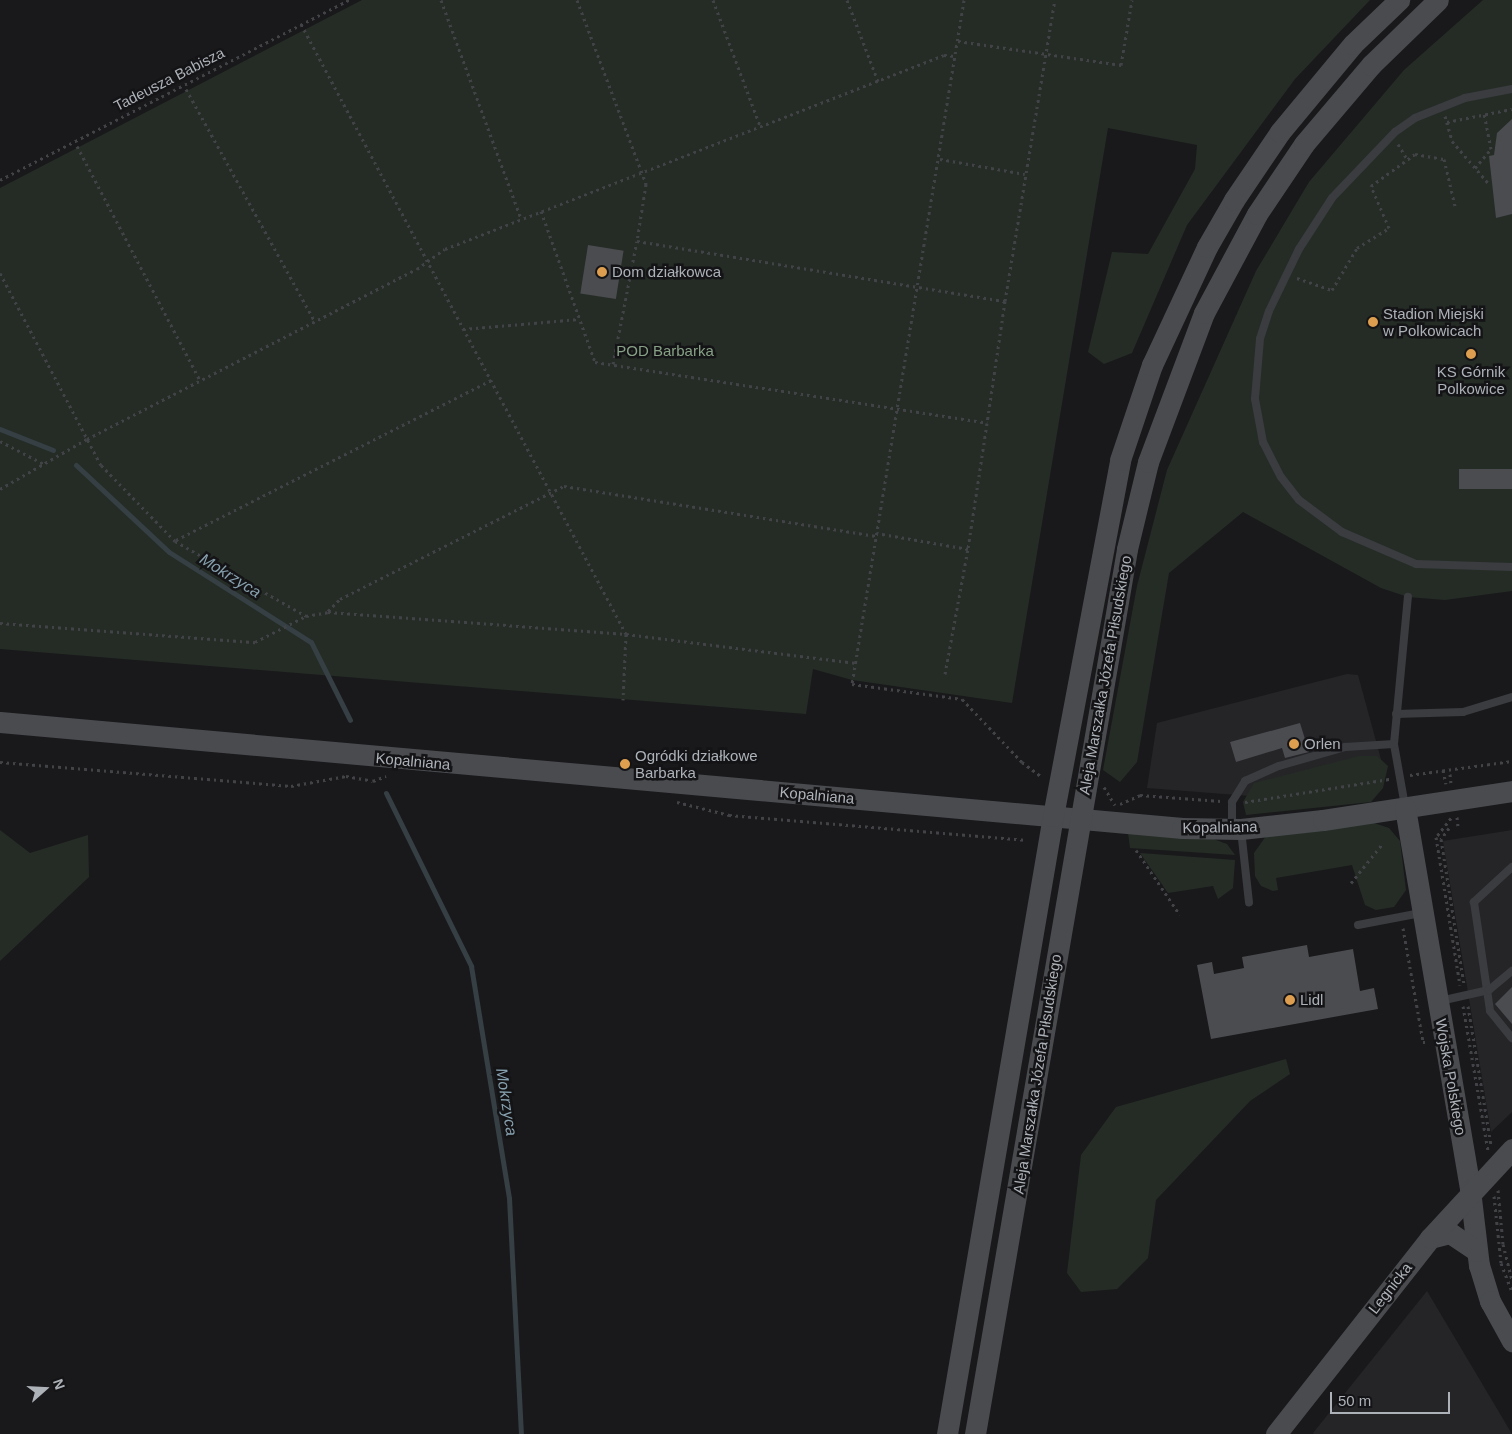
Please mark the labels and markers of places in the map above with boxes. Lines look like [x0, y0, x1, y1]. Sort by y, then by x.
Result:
place label: Dom działkowca [612, 263, 721, 281]
marker: Dom działkowca [596, 266, 608, 278]
place label: Stadion Miejski w Polkowicach [1383, 304, 1484, 339]
marker: Stadion Miejski w Polkowicach [1367, 316, 1379, 328]
marker: KS Górnik Polkowice [1465, 348, 1477, 360]
place label: KS Górnik Polkowice [1437, 362, 1505, 397]
place label: Orlen [1304, 735, 1341, 753]
marker: Orlen [1288, 738, 1300, 750]
place label: Ogródki działkowe Barbarka [635, 746, 758, 781]
marker: Ogródki działkowe Barbarka [619, 758, 631, 770]
place label: Lidl [1300, 991, 1323, 1009]
marker: Lidl [1284, 994, 1296, 1006]

